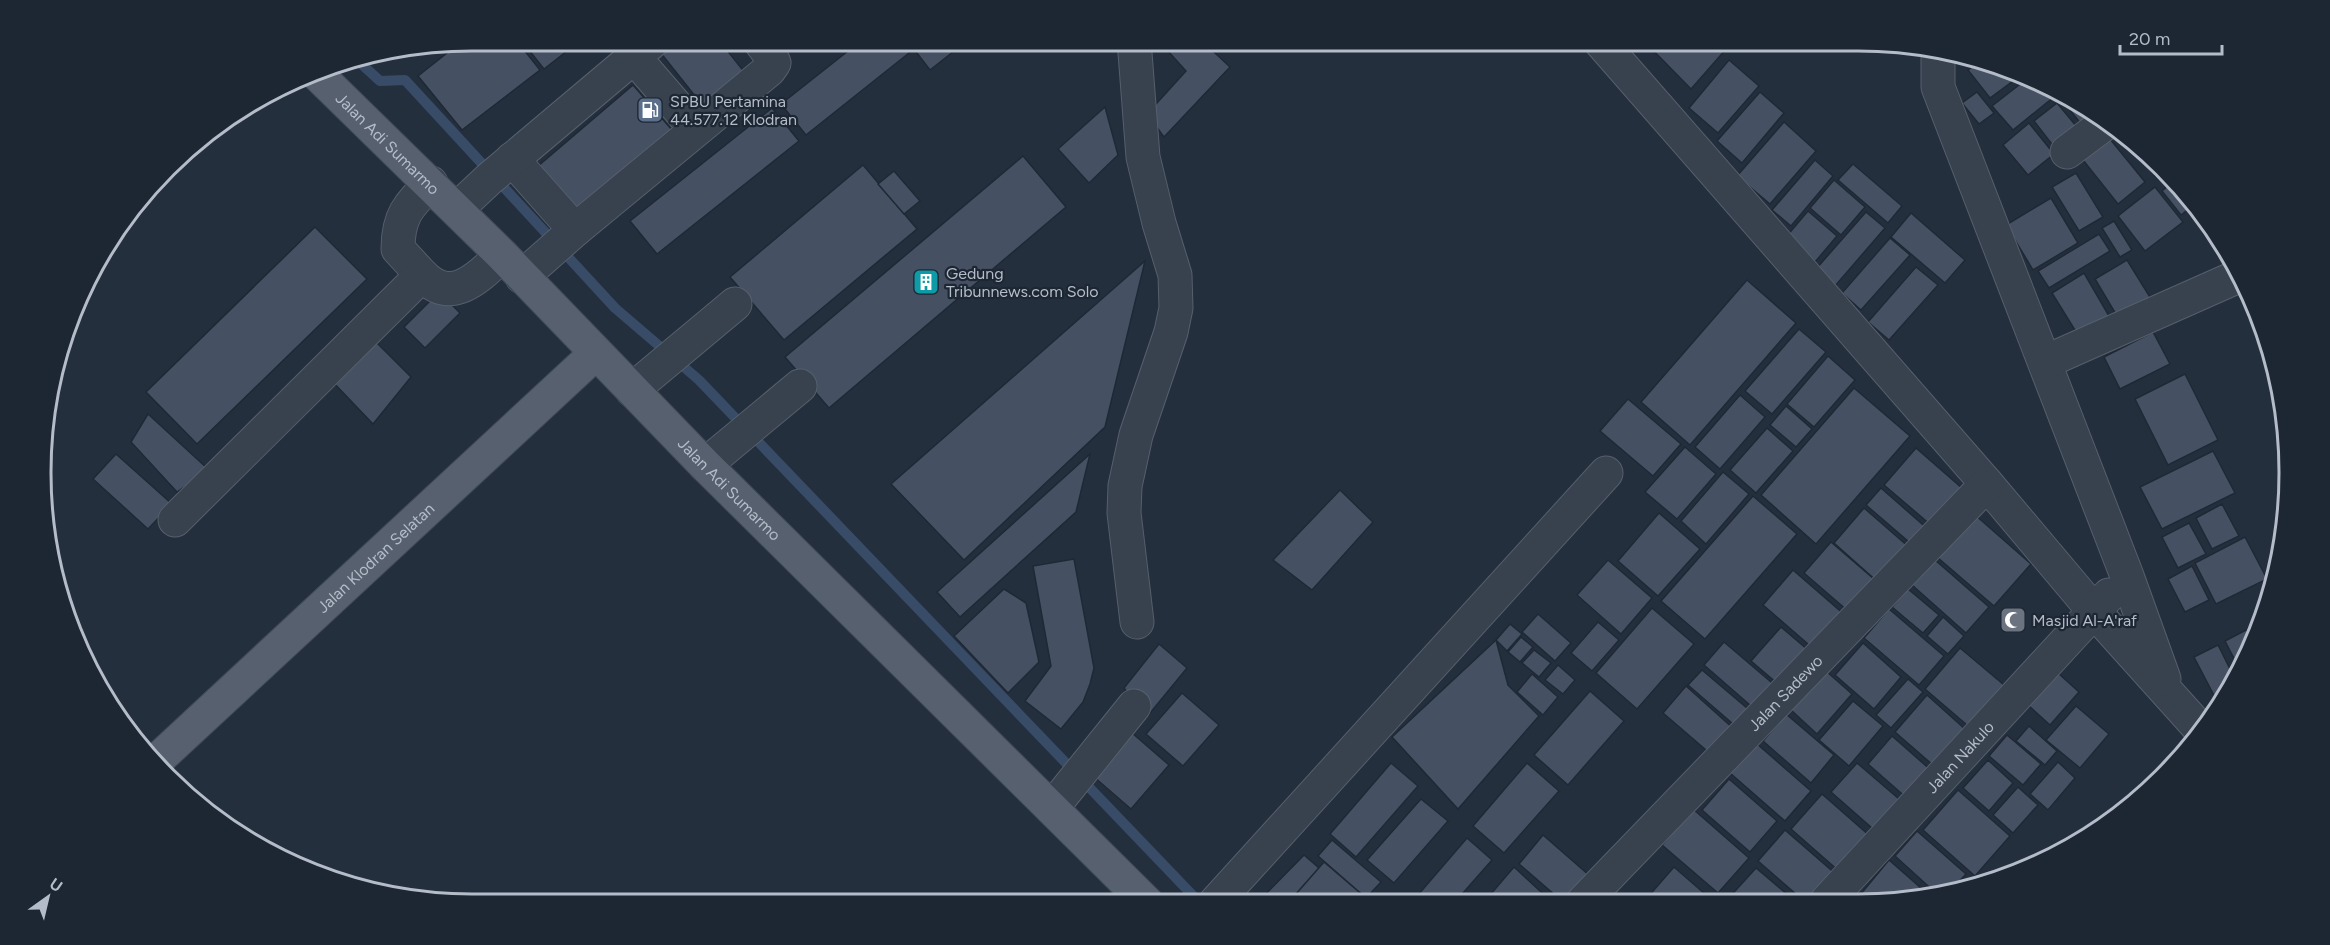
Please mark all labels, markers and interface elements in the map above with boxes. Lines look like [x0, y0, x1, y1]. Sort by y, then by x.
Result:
scale bar [2120, 18, 2222, 56]
text: 20 m [2129, 28, 2170, 50]
street label: Jalan Adi Sumarmo [332, 89, 443, 199]
place label: SPBU Pertamina 44.577.12 Klodran [670, 92, 797, 129]
fuel station icon: SPBU Pertamina 44.577.12 Klodran [635, 95, 665, 125]
place label: Gedung Tribunnews.com Solo [946, 264, 1099, 301]
building icon: Gedung Tribunnews.com Solo [911, 267, 941, 297]
street label: Jalan Adi Sumarmo [674, 434, 785, 545]
street label: Jalan Klodran Selatan [313, 499, 438, 617]
mosque icon: Masjid Al-A'raf [1998, 605, 2028, 635]
place label: Masjid Al-A'raf [2032, 611, 2137, 630]
street label: Jalan Sadewo [1745, 651, 1827, 735]
street label: Jalan Nakulo [1922, 717, 1998, 797]
north arrow [18, 867, 78, 927]
text: U [46, 874, 66, 896]

